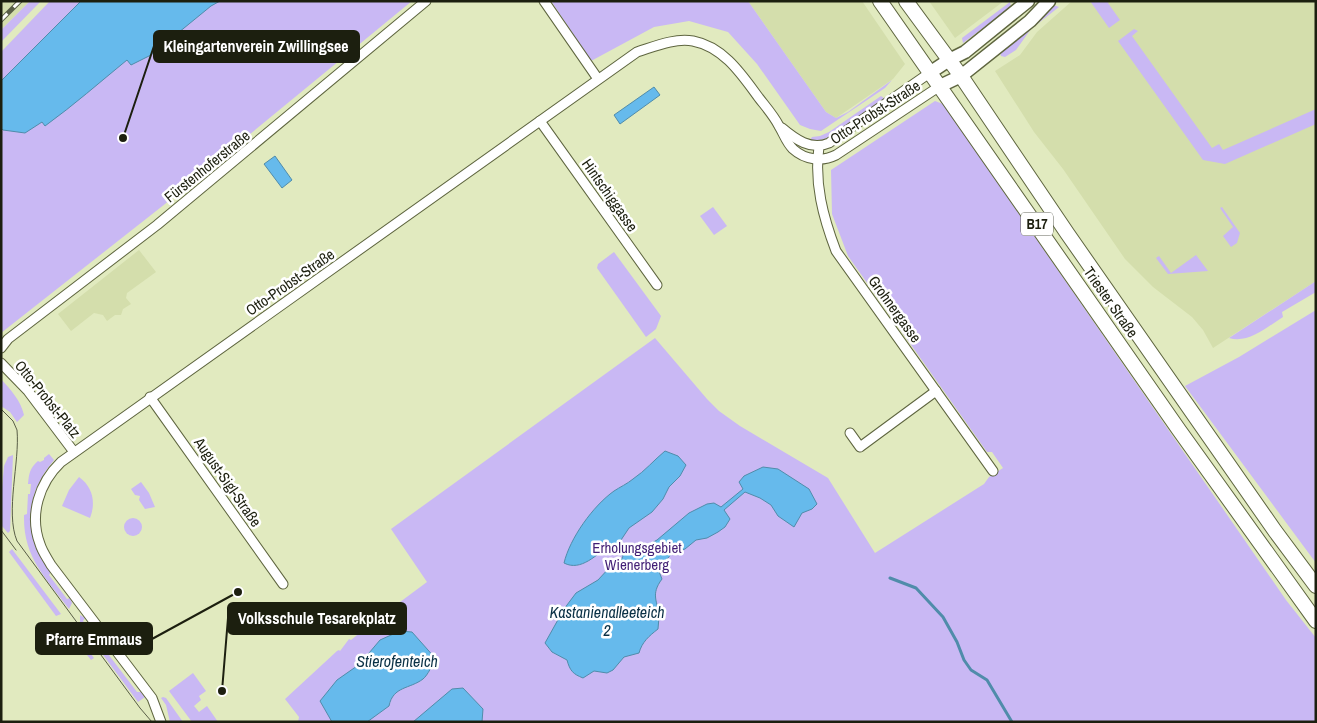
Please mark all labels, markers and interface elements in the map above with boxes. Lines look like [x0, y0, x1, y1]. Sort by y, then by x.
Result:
callout: Kleingartenverein Zwillingsee [154, 31, 359, 62]
text: Kleingartenverein Zwillingsee [163, 35, 349, 57]
street label: Otto-Probst-Straße [826, 75, 924, 149]
street label: Fürstenhoferstraße [160, 125, 254, 207]
street label: Hintschiggasse [577, 154, 643, 236]
road number: B17 [1021, 212, 1053, 235]
street label: Otto-Probst-Straße [241, 244, 339, 320]
street label: Triester Straße [1079, 262, 1143, 342]
street label: Grohnergasse [864, 271, 926, 347]
street label: Otto-Probst-Platz [10, 356, 86, 442]
street label: August-Sigl-Straße [189, 432, 267, 531]
park label: Erholungsgebiet Wienerberg [592, 537, 682, 575]
water label: Kastanienalleeteich 2 [549, 601, 665, 641]
callout: Volksschule Tesarekplatz [228, 603, 406, 634]
text: Volksschule Tesarekplatz [238, 607, 396, 629]
callout: Pfarre Emmaus [36, 623, 152, 654]
text: Pfarre Emmaus [46, 628, 142, 650]
water label: Stierofenteich [356, 650, 438, 672]

